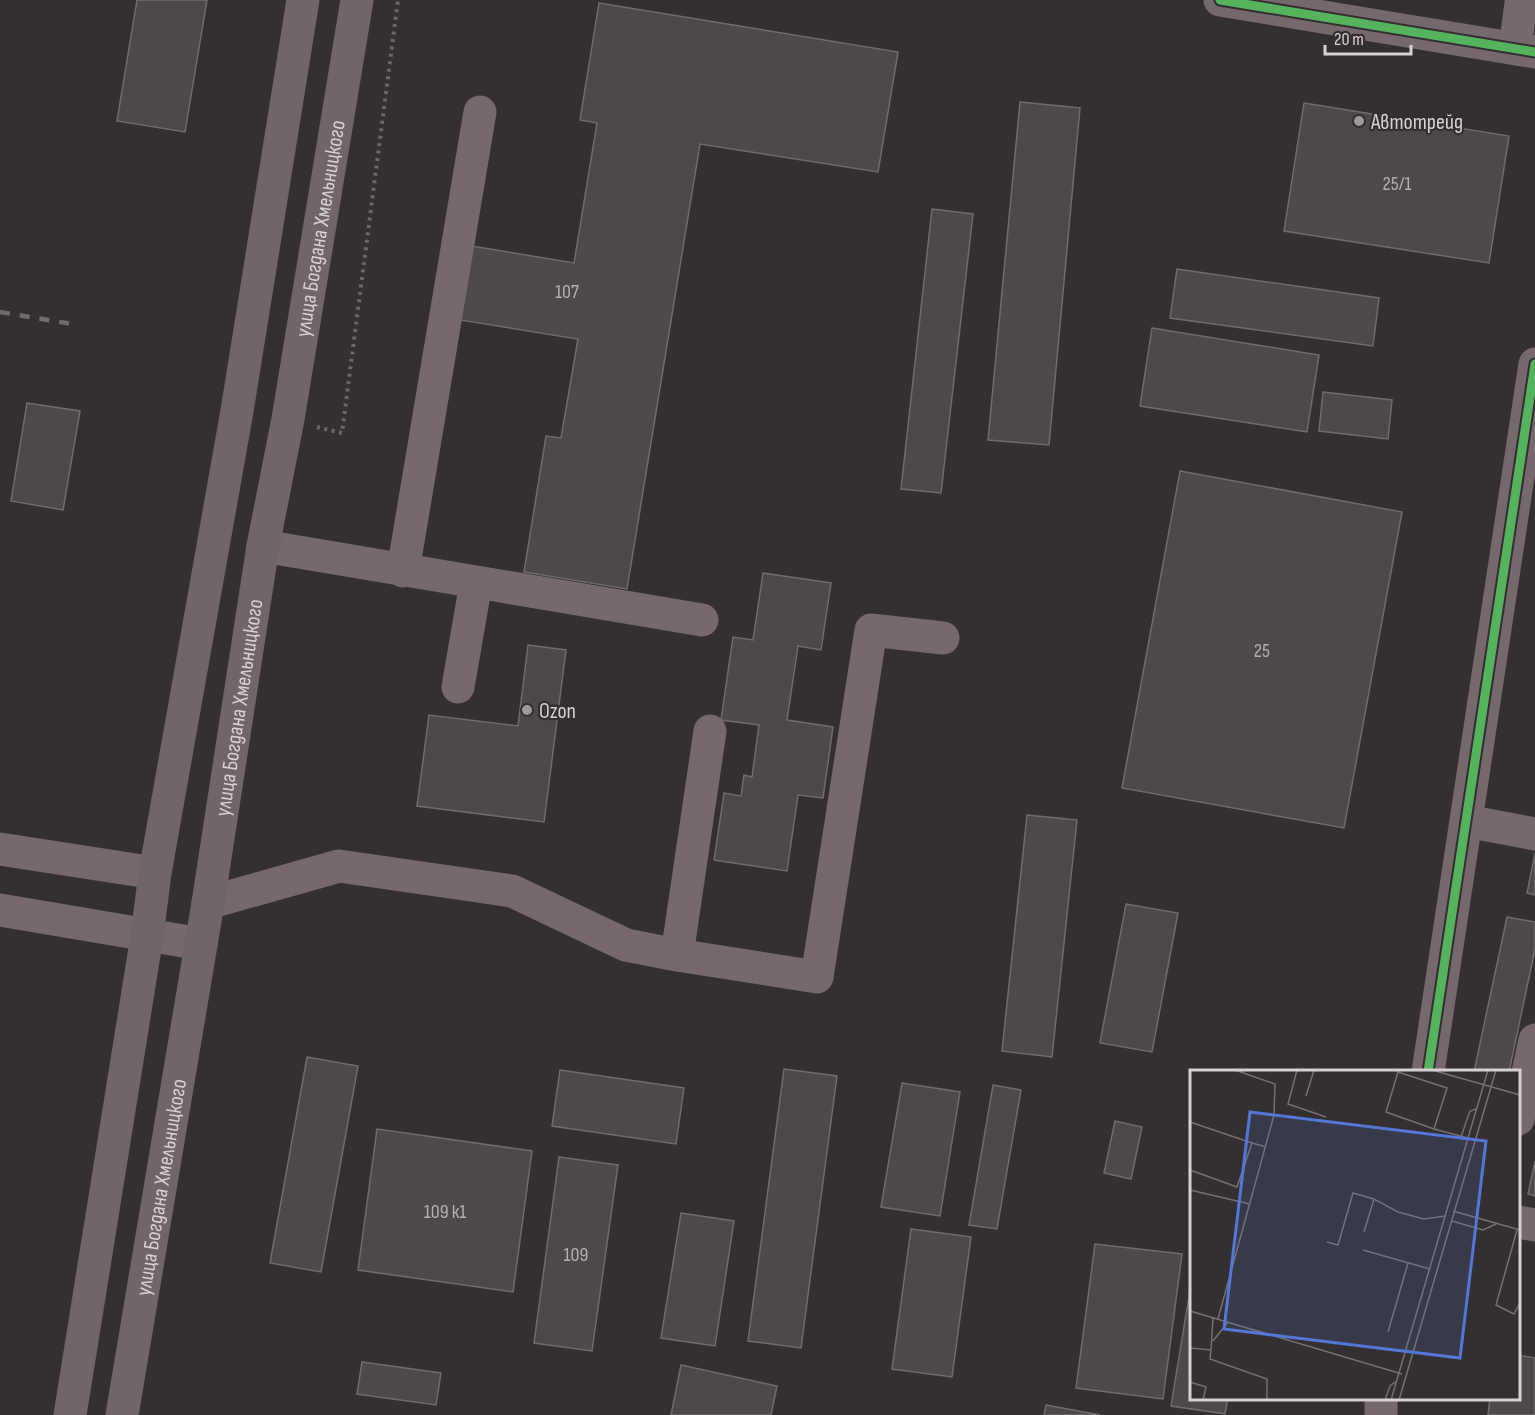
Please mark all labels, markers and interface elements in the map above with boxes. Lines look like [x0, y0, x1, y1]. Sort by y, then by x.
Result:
scale bar [1325, 18, 1410, 56]
text: 20 m [1334, 29, 1364, 50]
place label: Автотрейд [1370, 109, 1463, 136]
marker: Автотрейд [1352, 114, 1366, 128]
street label: улица Богдана Хмельницкого [290, 118, 352, 339]
house number: 25/1 [1382, 172, 1412, 196]
house number: 107 [555, 280, 579, 304]
street label: улица Богдана Хмельницкого [210, 597, 270, 818]
house number: 25 [1254, 639, 1270, 663]
place label: Ozon [539, 698, 576, 725]
marker: Ozon [520, 703, 534, 717]
inset map [1190, 1070, 1520, 1400]
street label: улица Богдана Хмельницкого [130, 1077, 193, 1298]
house number: 109 к1 [424, 1200, 466, 1224]
house number: 109 [564, 1243, 588, 1267]

